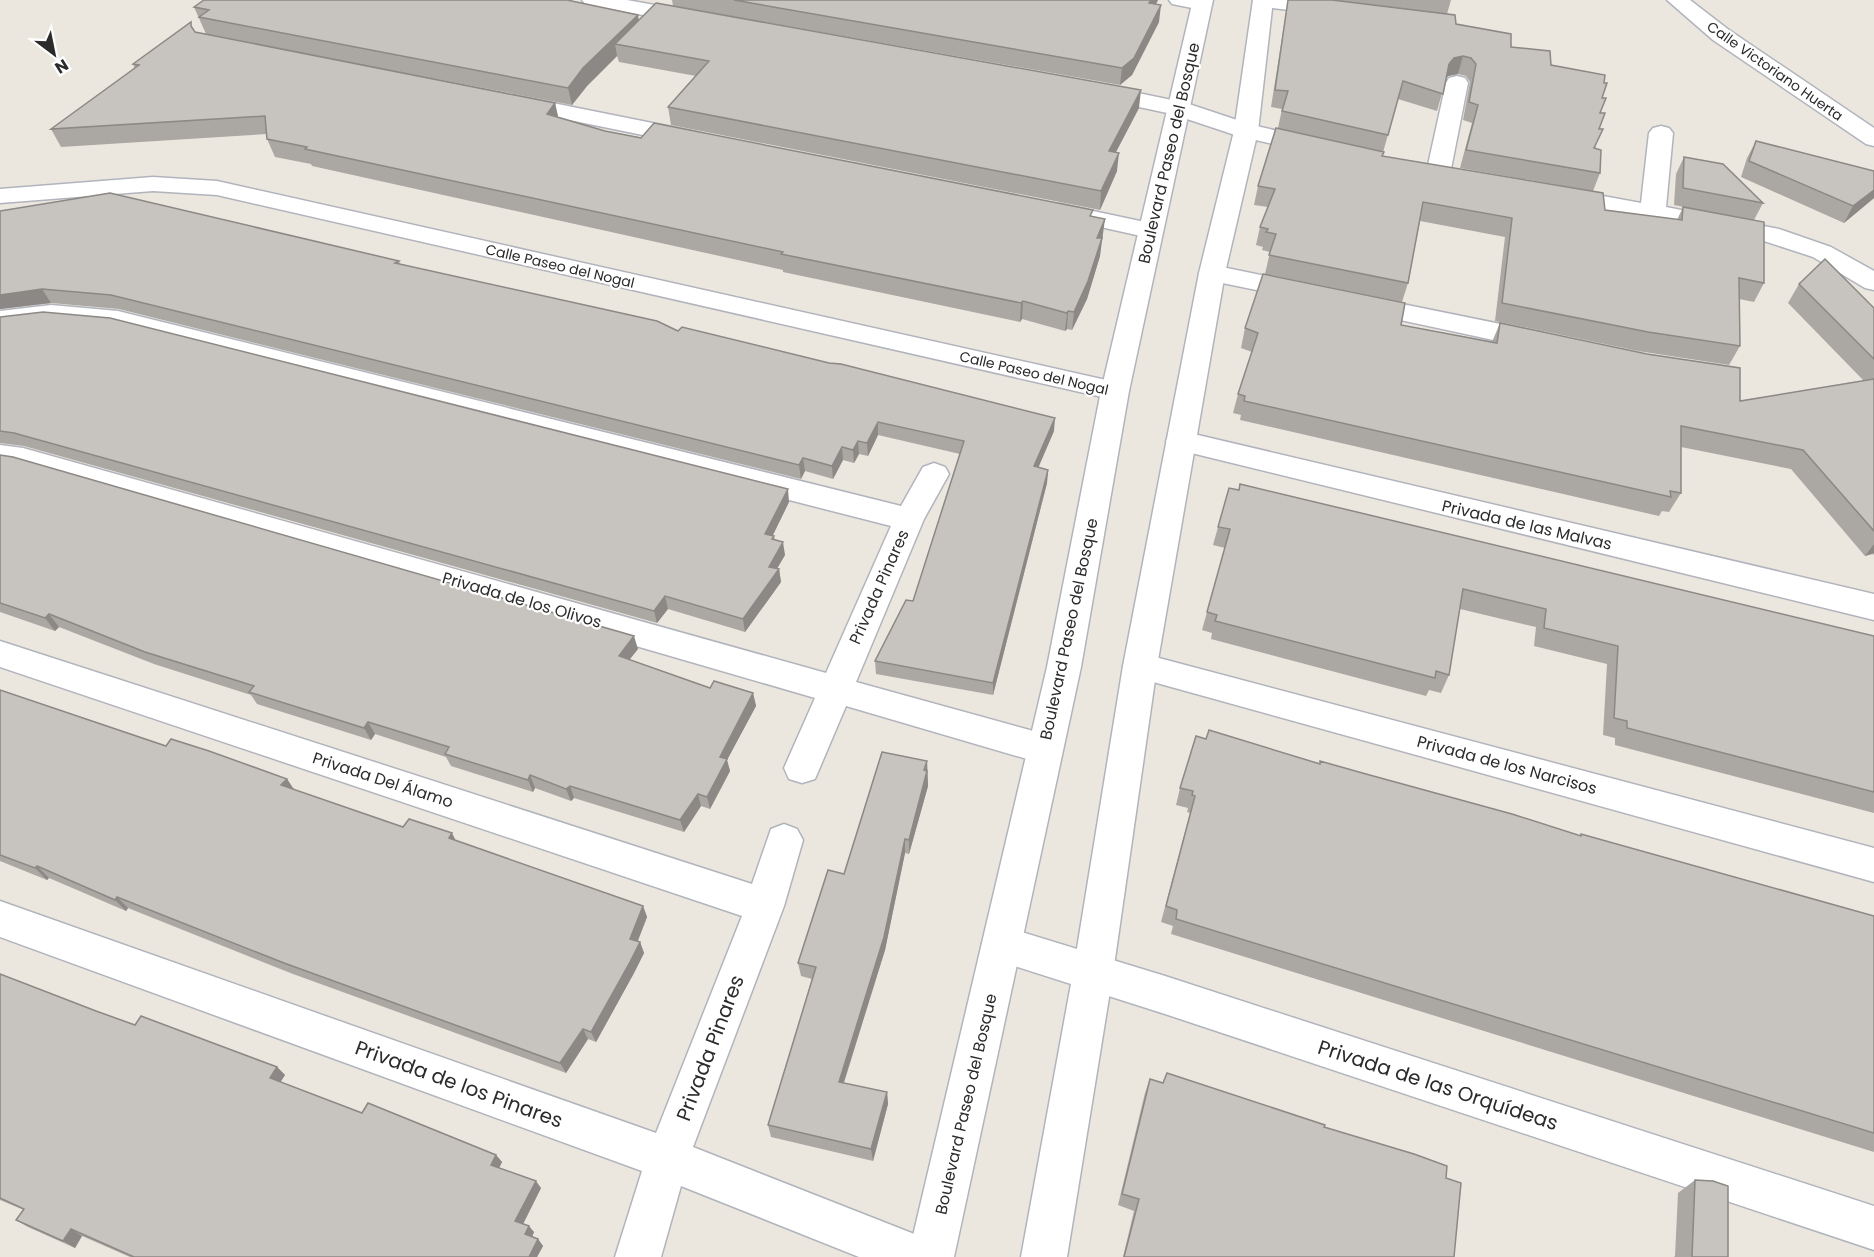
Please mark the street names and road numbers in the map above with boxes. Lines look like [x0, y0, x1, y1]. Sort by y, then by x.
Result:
street label: Calle Victoriano Huerta [1703, 16, 1847, 126]
street label: Boulevard Paseo del Bosque [1132, 40, 1206, 266]
street label: Calle Paseo del Nogal [484, 239, 636, 293]
street label: Calle Paseo del Nogal [958, 346, 1110, 400]
street label: Privada de las Malvas [1440, 494, 1614, 556]
street label: Boulevard Paseo del Bosque [1034, 516, 1104, 742]
street label: Privada Pinares [843, 526, 915, 648]
street label: Privada de los Olivos [440, 566, 604, 634]
street label: Privada de los Narcisos [1415, 730, 1599, 800]
street label: Privada Del Álamo [310, 746, 456, 814]
street label: Privada Pinares [669, 971, 751, 1125]
street label: Boulevard Paseo del Bosque [929, 991, 1003, 1217]
street label: Privada de los Pinares [351, 1033, 567, 1135]
street label: Privada de las Orquídeas [1314, 1033, 1562, 1137]

